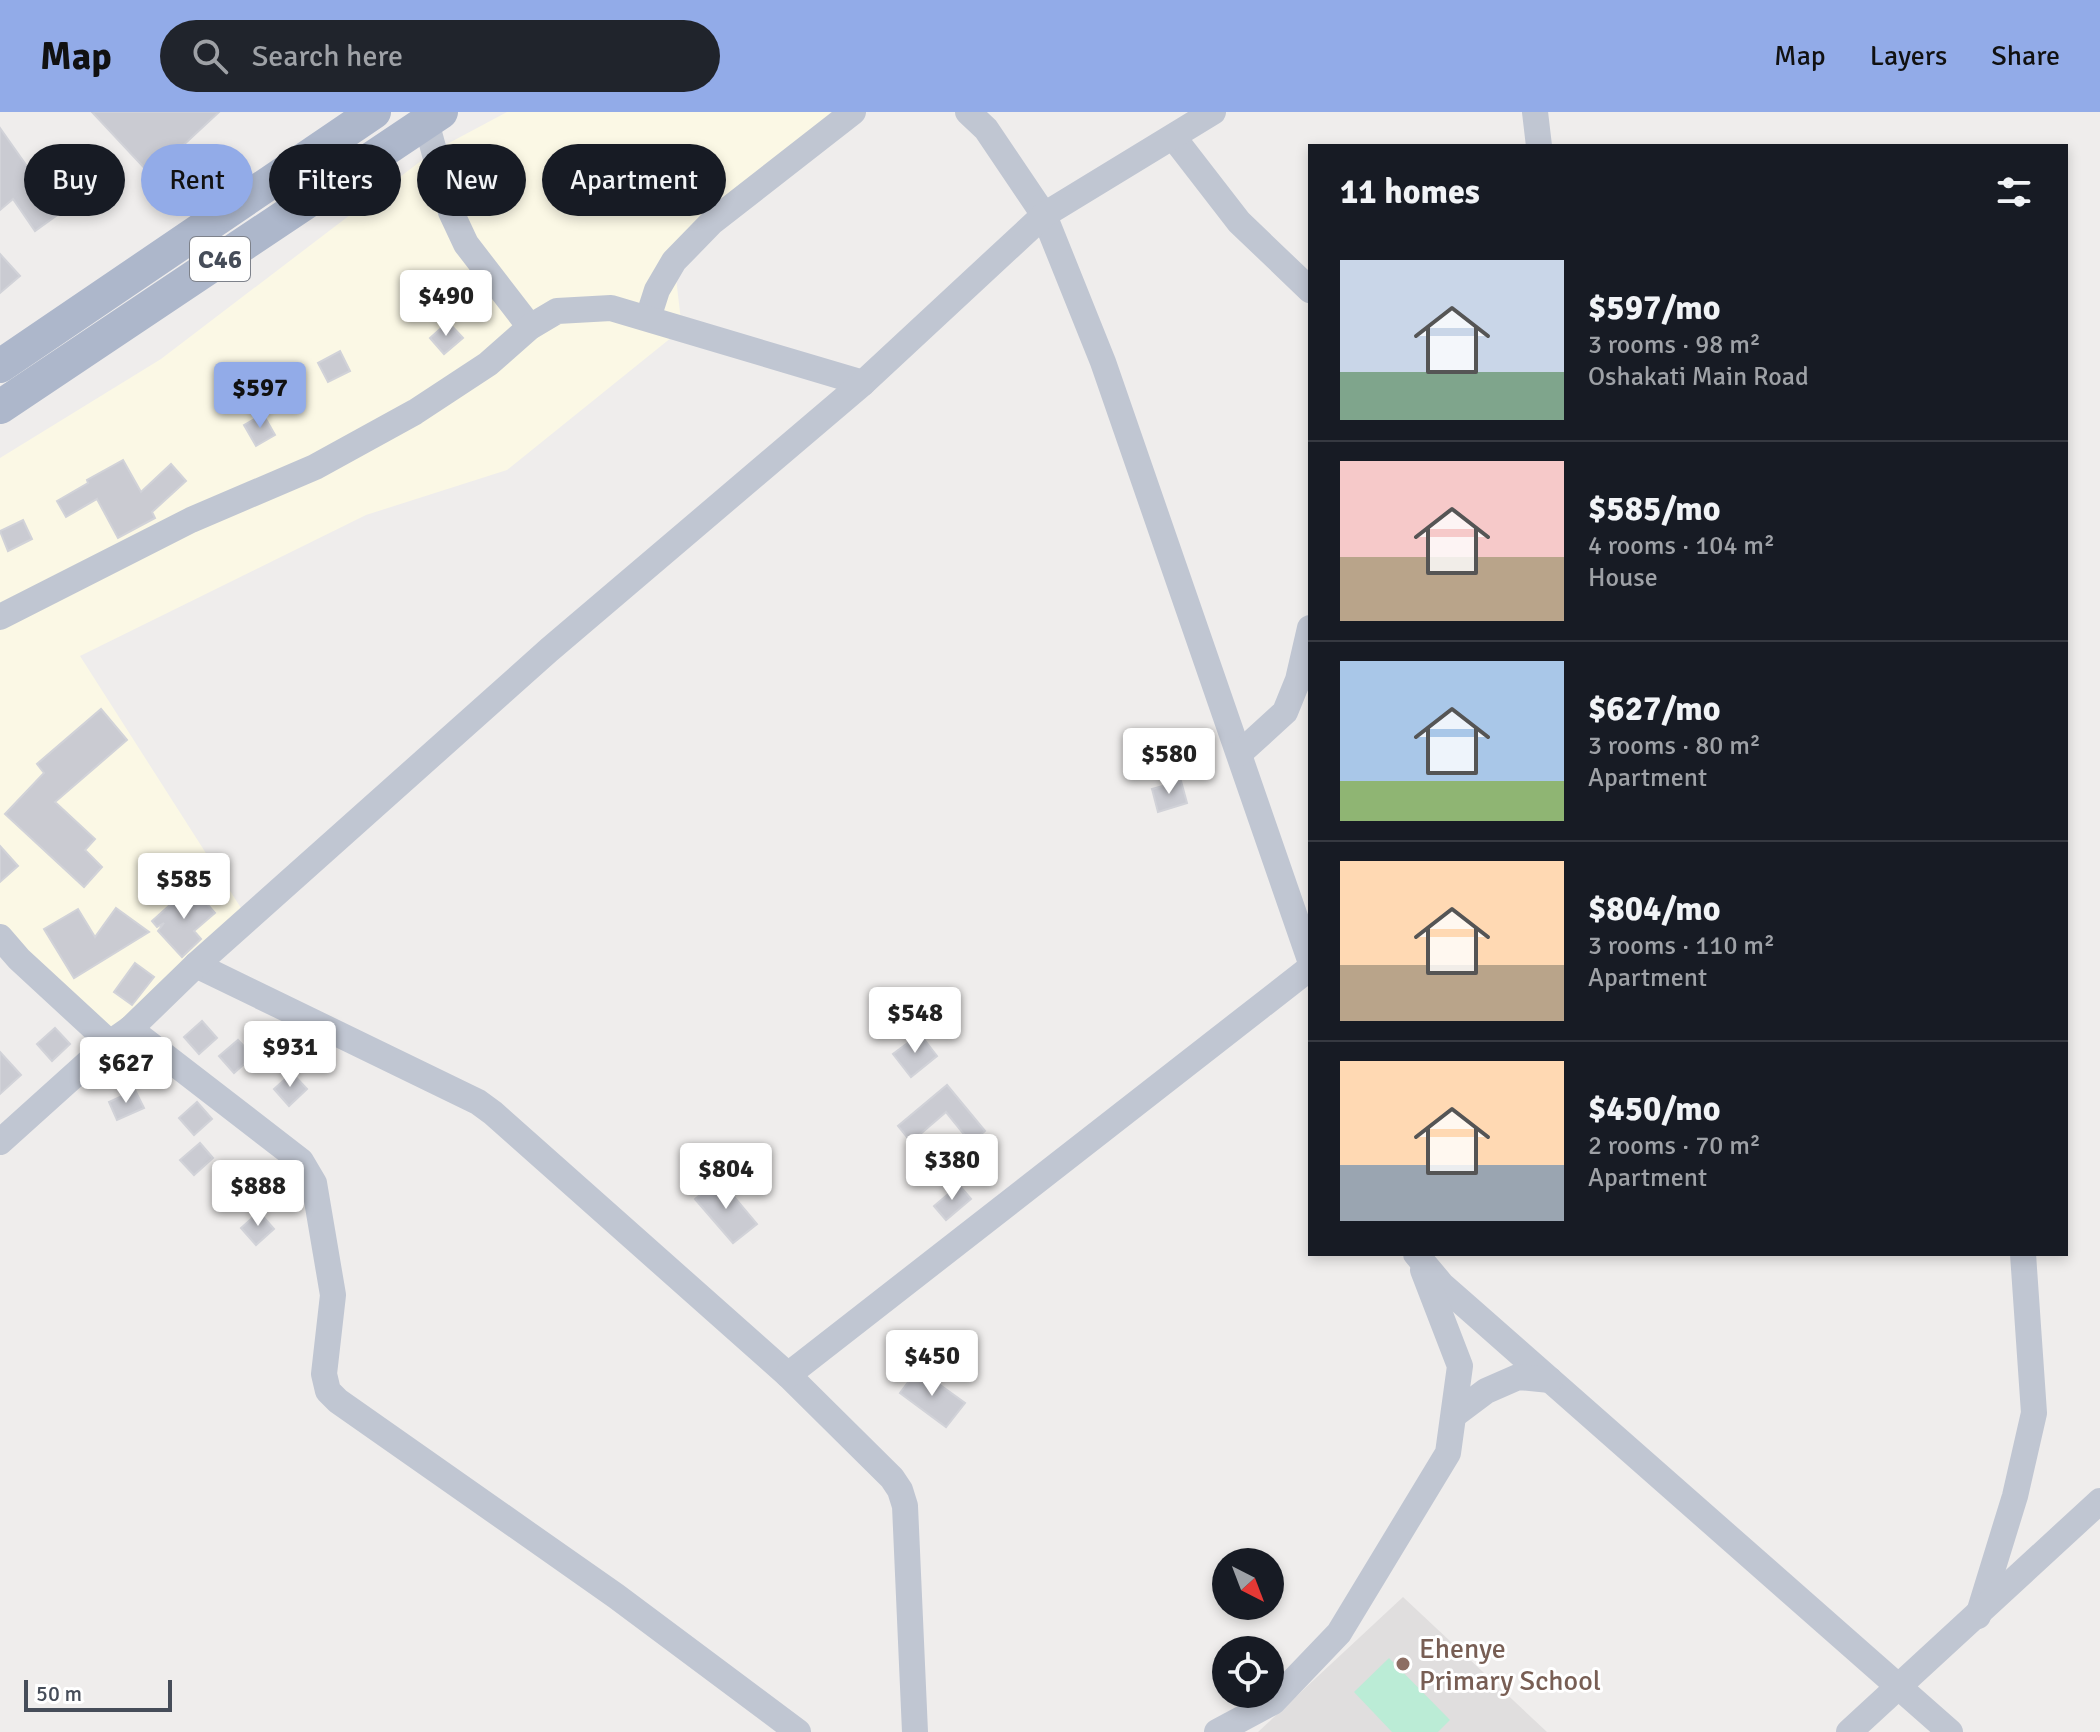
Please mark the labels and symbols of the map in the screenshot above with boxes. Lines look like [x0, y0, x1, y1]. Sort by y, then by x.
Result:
road number: C46 [190, 237, 250, 281]
pin: $490 [399, 270, 493, 338]
pin: $597 [213, 362, 307, 430]
pin: $580 [1122, 728, 1216, 796]
pin: $585 [137, 853, 231, 921]
pin: $548 [868, 987, 962, 1055]
pin: $931 [243, 1021, 337, 1089]
pin: $627 [79, 1037, 173, 1105]
pin: $380 [905, 1134, 999, 1202]
pin: $804 [679, 1143, 773, 1211]
pin: $888 [211, 1160, 305, 1228]
pin: $450 [885, 1330, 979, 1398]
north arrow [1212, 1548, 1284, 1620]
place label: Ehenye Primary School [1419, 1632, 1601, 1698]
marker: Ehenye Primary School [1394, 1655, 1412, 1673]
scale bar [24, 1676, 172, 1712]

